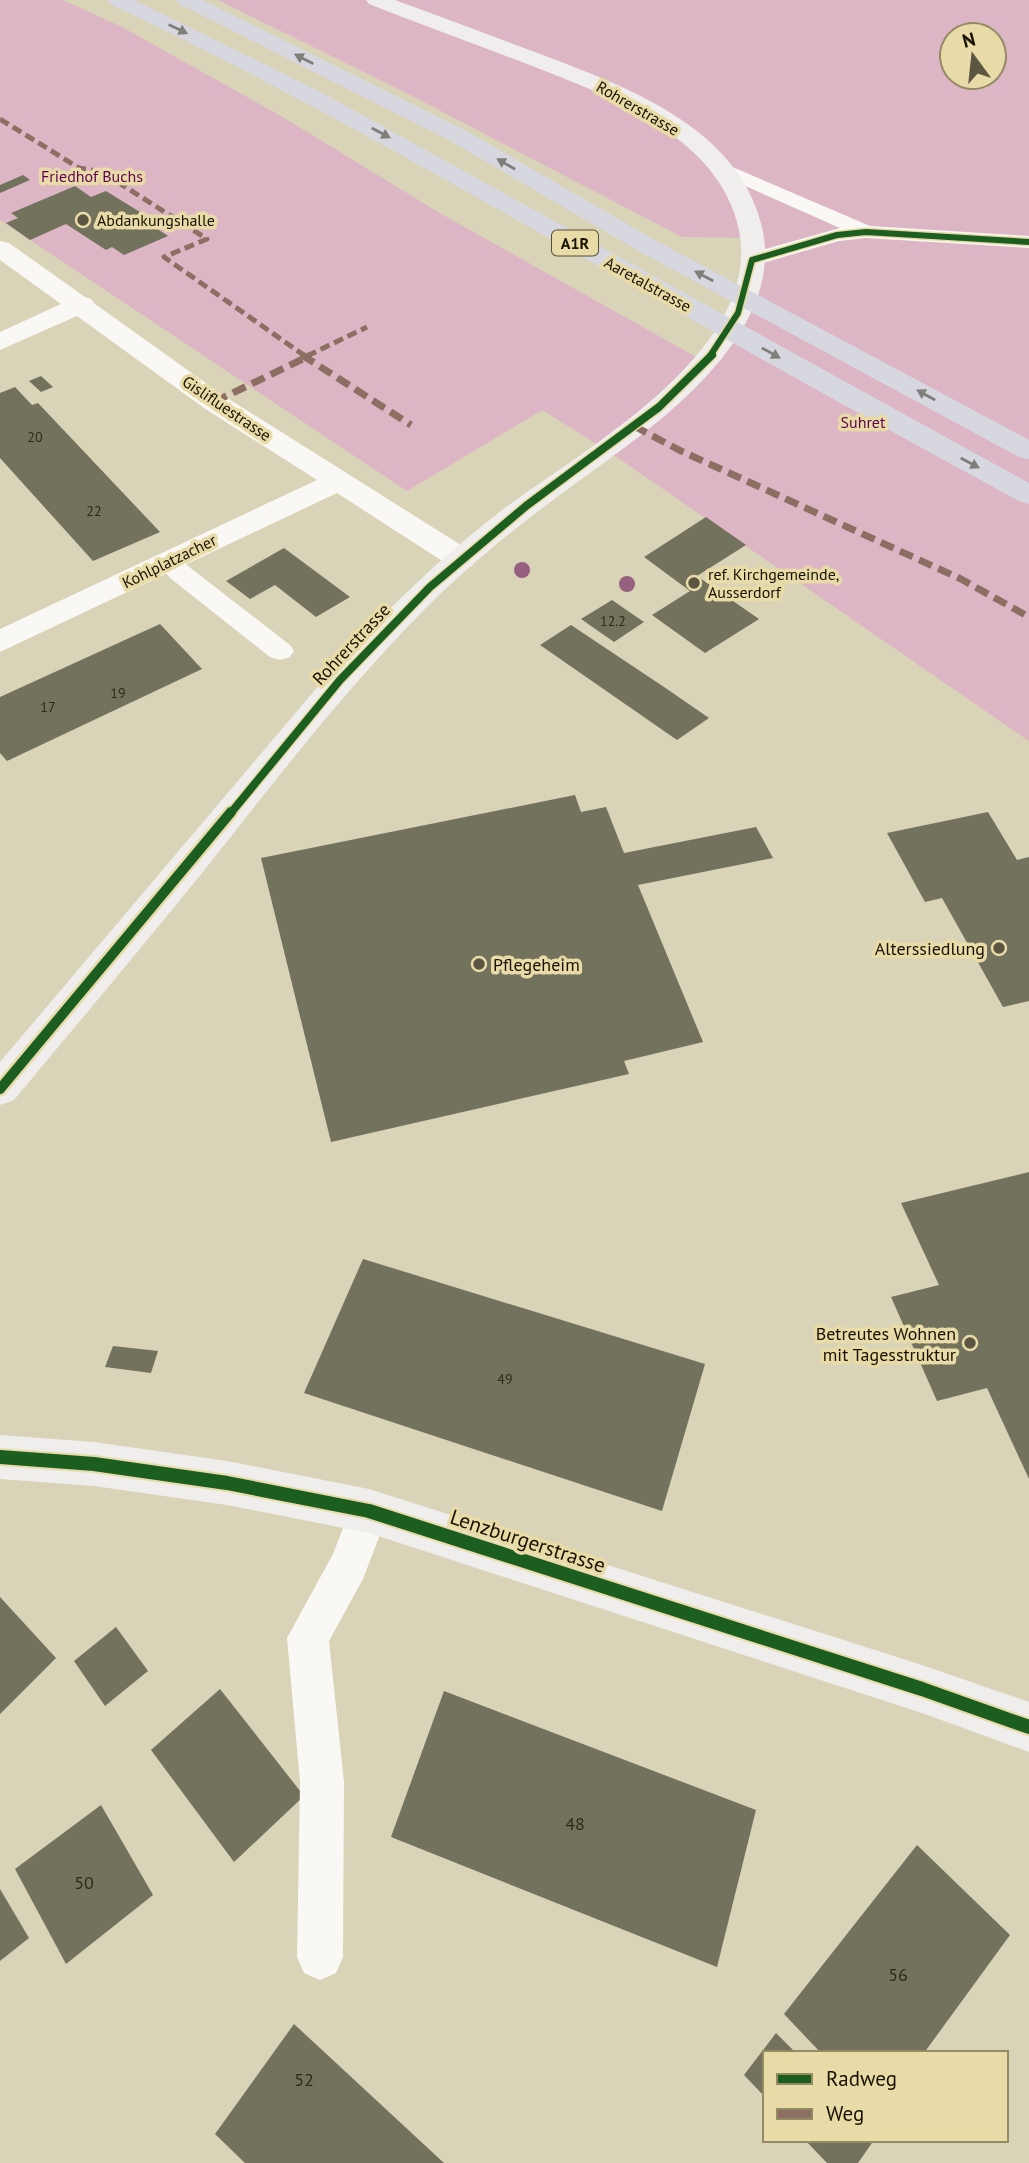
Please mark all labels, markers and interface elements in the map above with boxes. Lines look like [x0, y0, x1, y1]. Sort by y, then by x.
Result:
north arrow [938, 21, 1008, 91]
one-way arrow [168, 24, 188, 35]
text: N [959, 26, 978, 53]
one-way arrow [294, 54, 314, 65]
street label: Rohrerstrasse [593, 76, 683, 140]
one-way arrow [371, 127, 391, 139]
one-way arrow [496, 158, 516, 170]
park label: Friedhof Buchs [41, 166, 143, 186]
place label: Abdankungshalle [97, 210, 215, 230]
marker: Abdankungshalle [75, 212, 91, 228]
road number: A1R [552, 230, 598, 256]
street label: Aaretalstrasse [601, 252, 695, 316]
one-way arrow [694, 270, 714, 282]
one-way arrow [761, 347, 781, 359]
street label: Gislifluestrasse [179, 371, 275, 445]
one-way arrow [916, 389, 936, 401]
park label: Suhret [841, 412, 886, 432]
house number: 20 [27, 428, 43, 446]
one-way arrow [960, 457, 980, 469]
house number: 22 [86, 502, 102, 520]
street label: Kohlplatzacher [119, 529, 220, 592]
place label: ref. Kirchgemeinde, Ausserdorf [708, 564, 839, 602]
marker: ref. Kirchgemeinde, Ausserdorf [686, 575, 702, 591]
street label: Rohrerstrasse [307, 598, 395, 690]
house number: 12.2 [600, 612, 626, 630]
house number: 19 [110, 684, 126, 702]
house number: 17 [40, 698, 56, 716]
place label: Alterssiedlung [875, 937, 985, 960]
marker: Alterssiedlung [991, 940, 1007, 956]
place label: Pflegeheim [493, 953, 580, 976]
marker: Pflegeheim [471, 956, 487, 972]
place label: Betreutes Wohnen mit Tagesstruktur [816, 1322, 956, 1366]
marker: Betreutes Wohnen mit Tagesstruktur [962, 1335, 978, 1351]
house number: 49 [497, 1370, 513, 1388]
street label: Lenzburgerstrasse [447, 1503, 609, 1579]
house number: 48 [565, 1812, 585, 1835]
house number: 50 [74, 1871, 94, 1894]
house number: 56 [888, 1963, 908, 1986]
legend [763, 2051, 1008, 2142]
text: Radweg [826, 2065, 897, 2092]
house number: 52 [294, 2068, 314, 2091]
text: Weg [826, 2100, 864, 2127]

